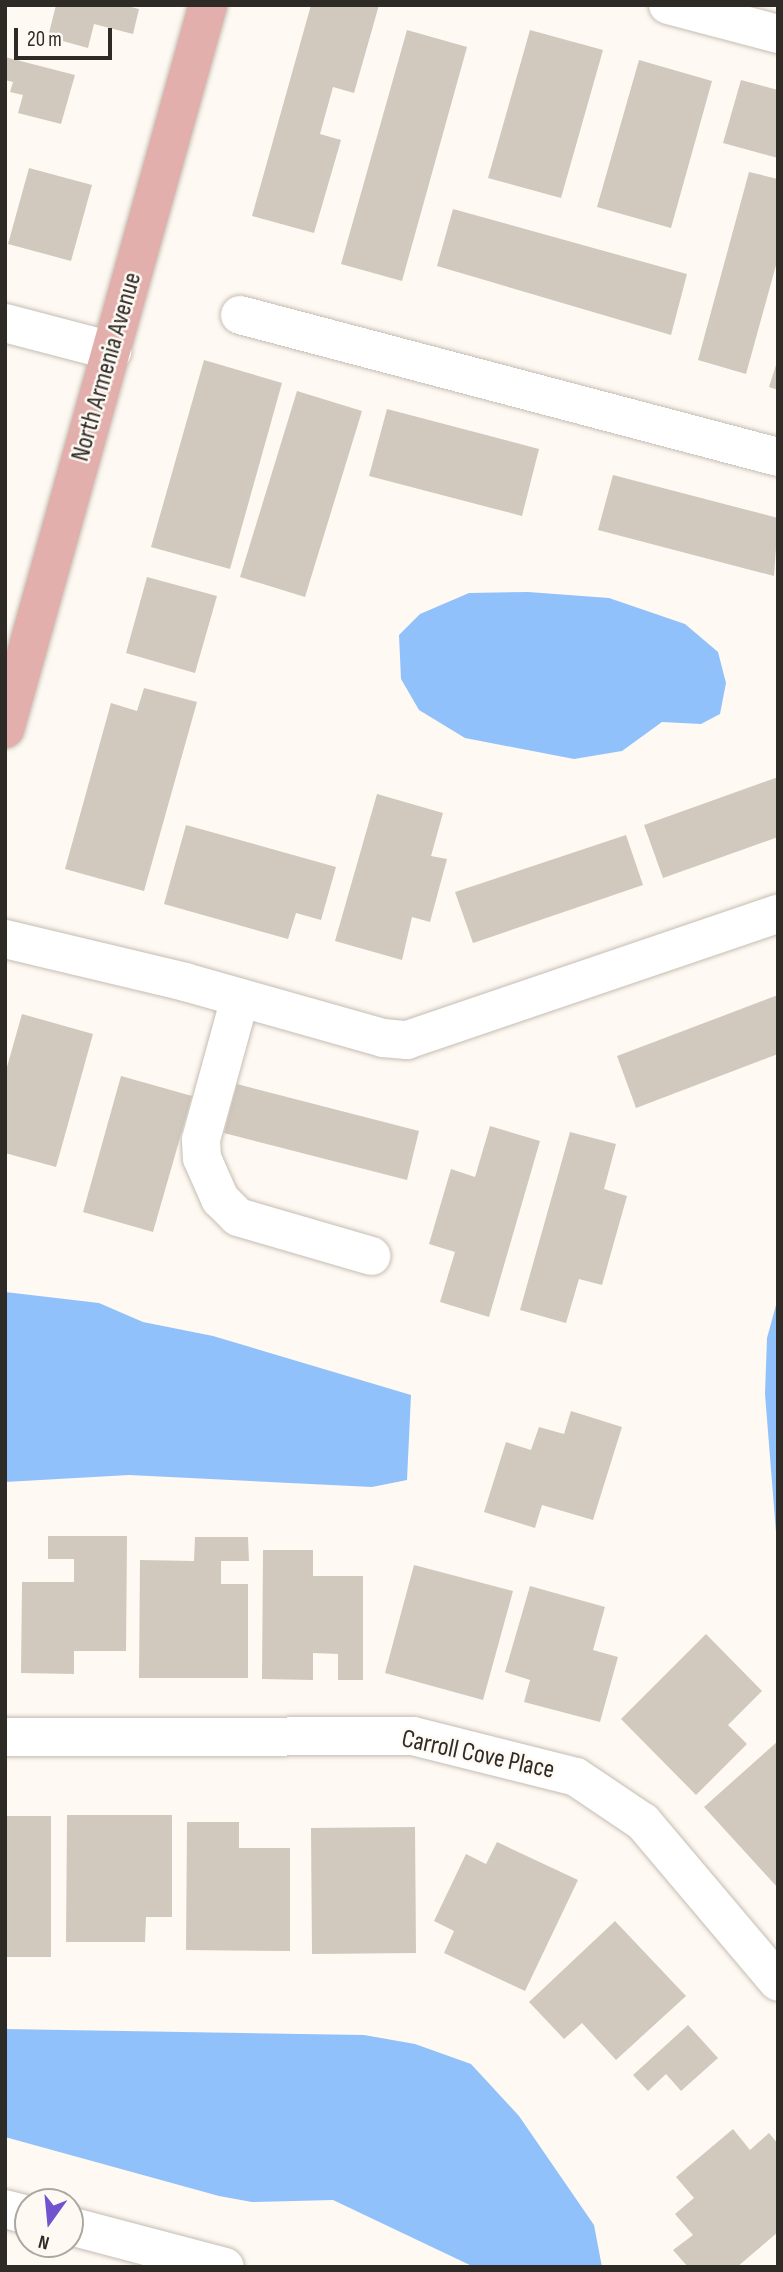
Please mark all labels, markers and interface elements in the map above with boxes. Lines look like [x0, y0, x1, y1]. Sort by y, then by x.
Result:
scale bar [18, 14, 116, 58]
text: 20 m [27, 27, 62, 52]
street label: North Armenia Avenue [65, 269, 149, 465]
street label: Carroll Cove Place [399, 1724, 557, 1786]
north arrow [14, 2188, 84, 2258]
text: N [36, 2229, 52, 2254]

